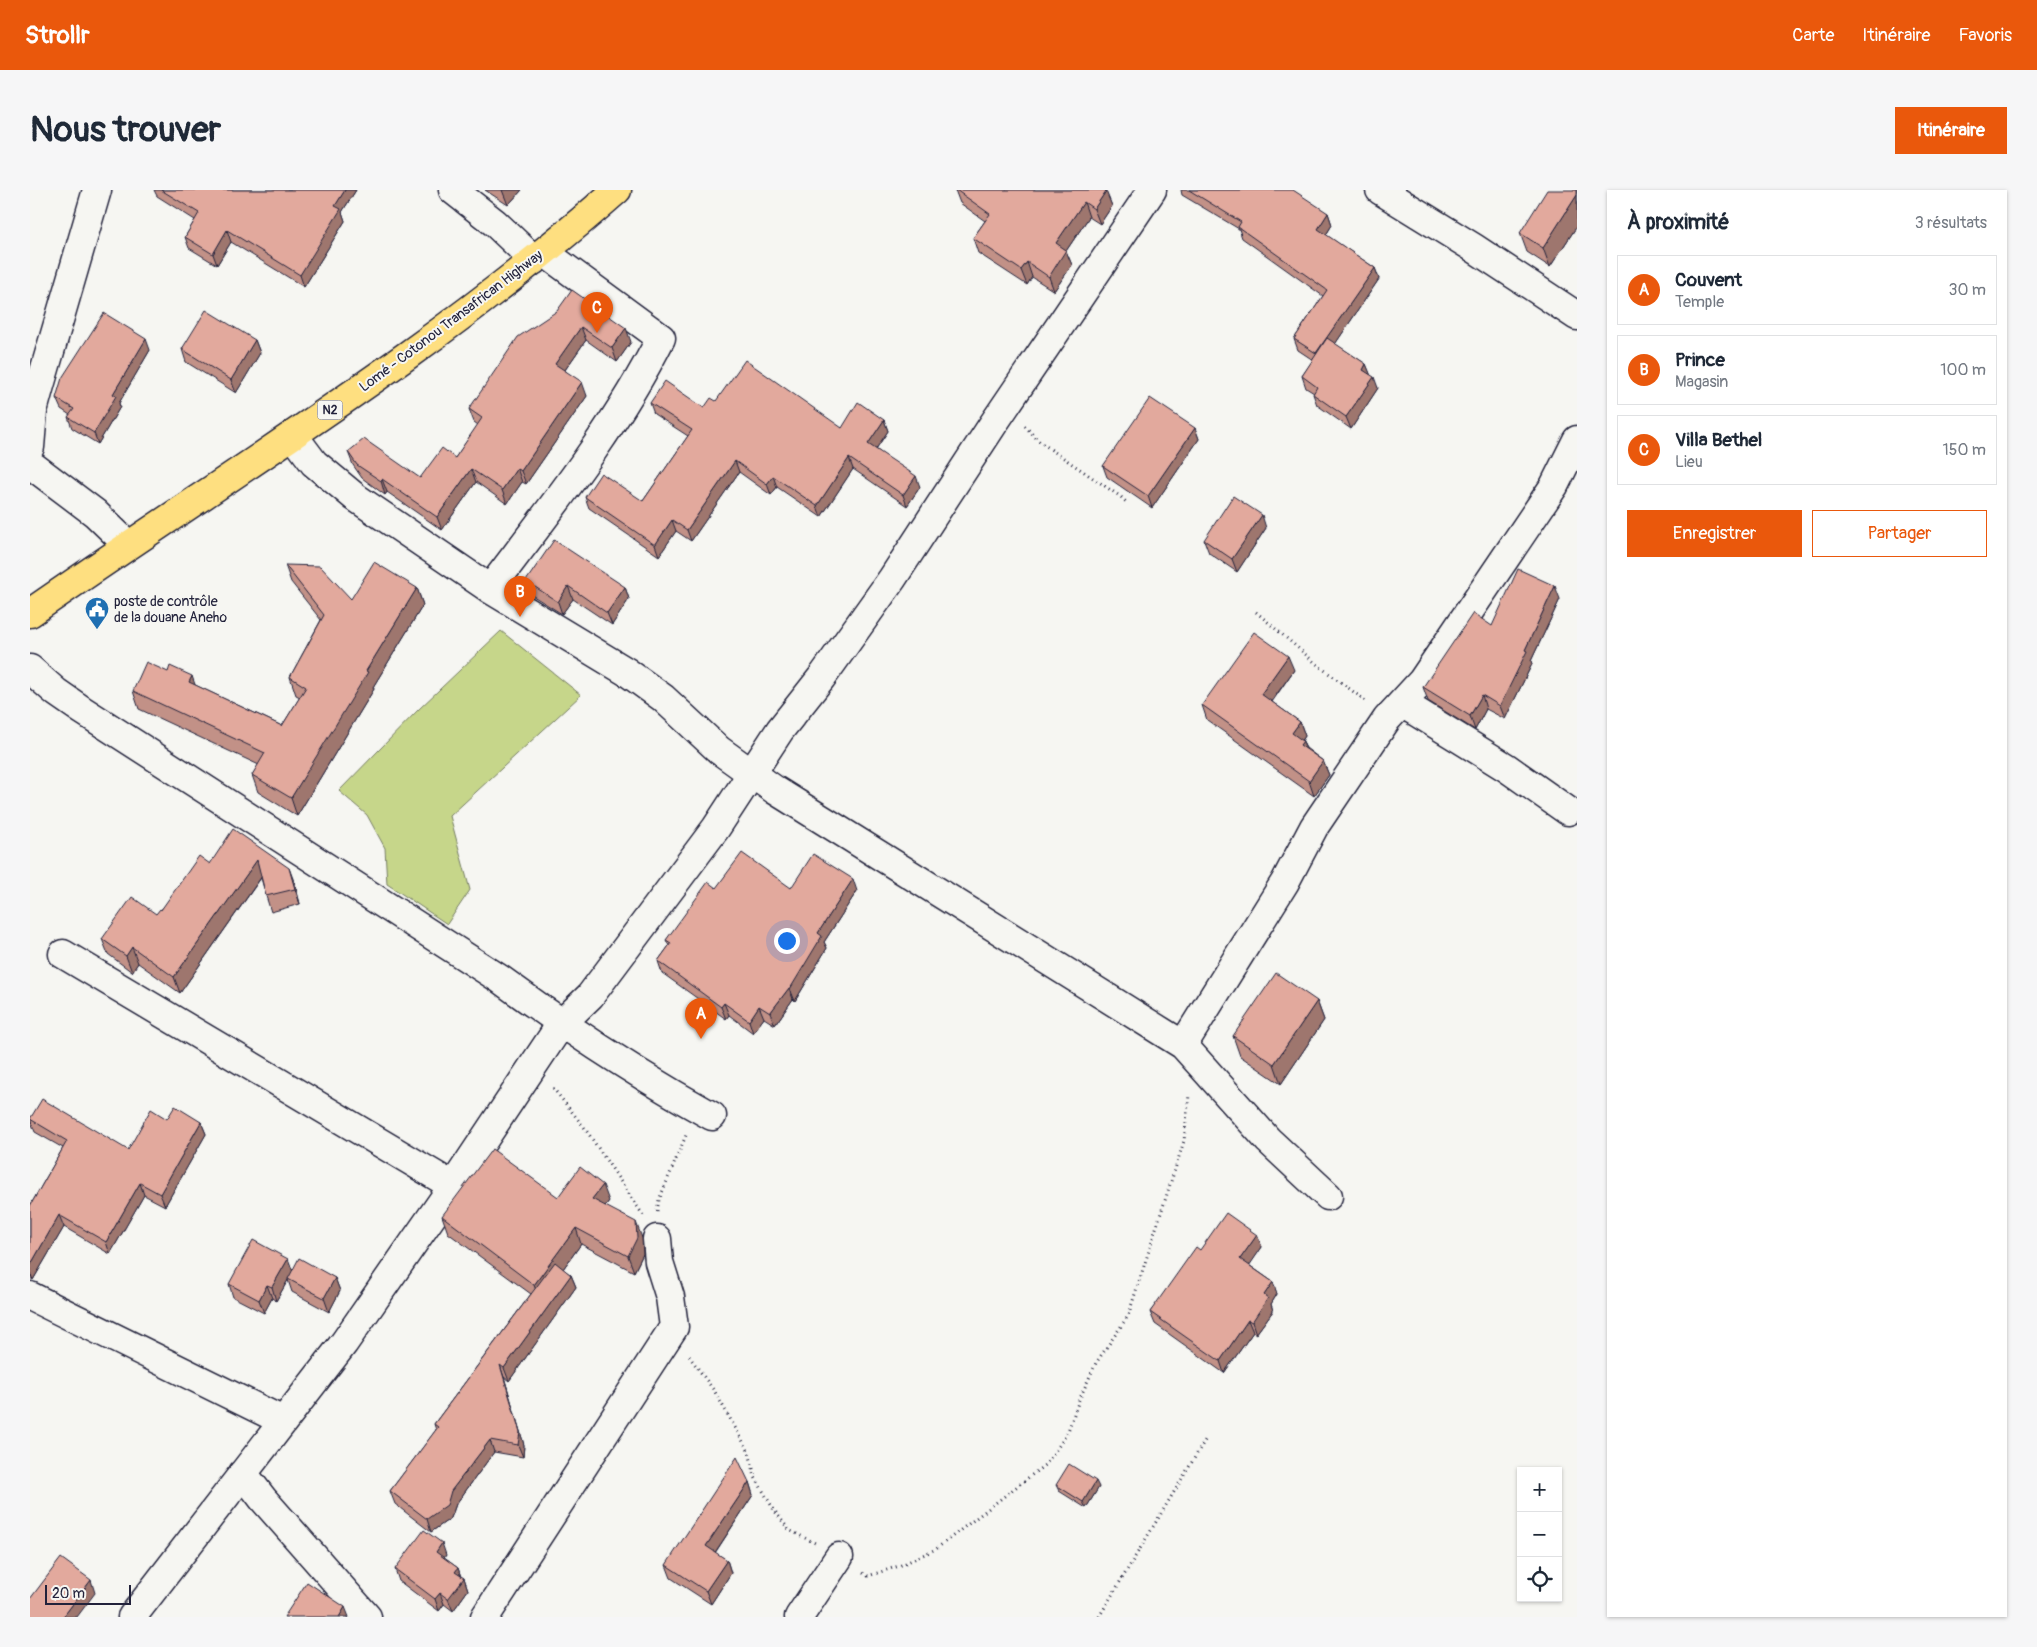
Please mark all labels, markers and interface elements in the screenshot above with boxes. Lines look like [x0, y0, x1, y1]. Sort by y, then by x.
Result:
text: Strollr [25, 21, 90, 50]
text: Carte [1792, 24, 1834, 47]
text: Itinéraire [1862, 24, 1930, 47]
text: Favoris [1958, 24, 2012, 47]
button: Itinéraire [1895, 107, 2007, 154]
text: Nous trouver [30, 108, 221, 152]
text: À proximité [1627, 209, 1730, 236]
text: 3 résultats [1915, 213, 1987, 233]
street label: Lomé - Cotonou Transafrican Highway [356, 246, 546, 396]
text: Couvent [1675, 268, 1742, 292]
text: A [1639, 280, 1649, 300]
text: 30 m [1948, 280, 1986, 300]
pin: C [581, 292, 613, 333]
text: Temple [1675, 292, 1724, 312]
text: Prince [1675, 348, 1725, 372]
text: B [1639, 360, 1649, 380]
text: 100 m [1940, 360, 1986, 380]
text: Magasin [1675, 372, 1728, 392]
road number: N2 [318, 400, 342, 420]
text: Villa Bethel [1675, 428, 1762, 452]
text: C [1639, 440, 1649, 460]
text: 150 m [1942, 440, 1986, 460]
text: Lieu [1675, 452, 1703, 472]
button: Enregistrer [1627, 510, 1802, 557]
button: Partager [1812, 510, 1987, 557]
pin: B [504, 576, 536, 617]
place label: poste de contrôle de la douane Aneho [114, 593, 227, 626]
public building icon: poste de contrôle de la douane Aneho [84, 596, 110, 630]
your location [774, 928, 800, 954]
pin: A [685, 998, 717, 1039]
map controls [1517, 1467, 1562, 1602]
button: + [1517, 1467, 1562, 1512]
button: − [1517, 1512, 1562, 1557]
button: locate [1517, 1557, 1562, 1602]
scale bar [45, 1582, 131, 1605]
text: 20 m [52, 1585, 85, 1602]

